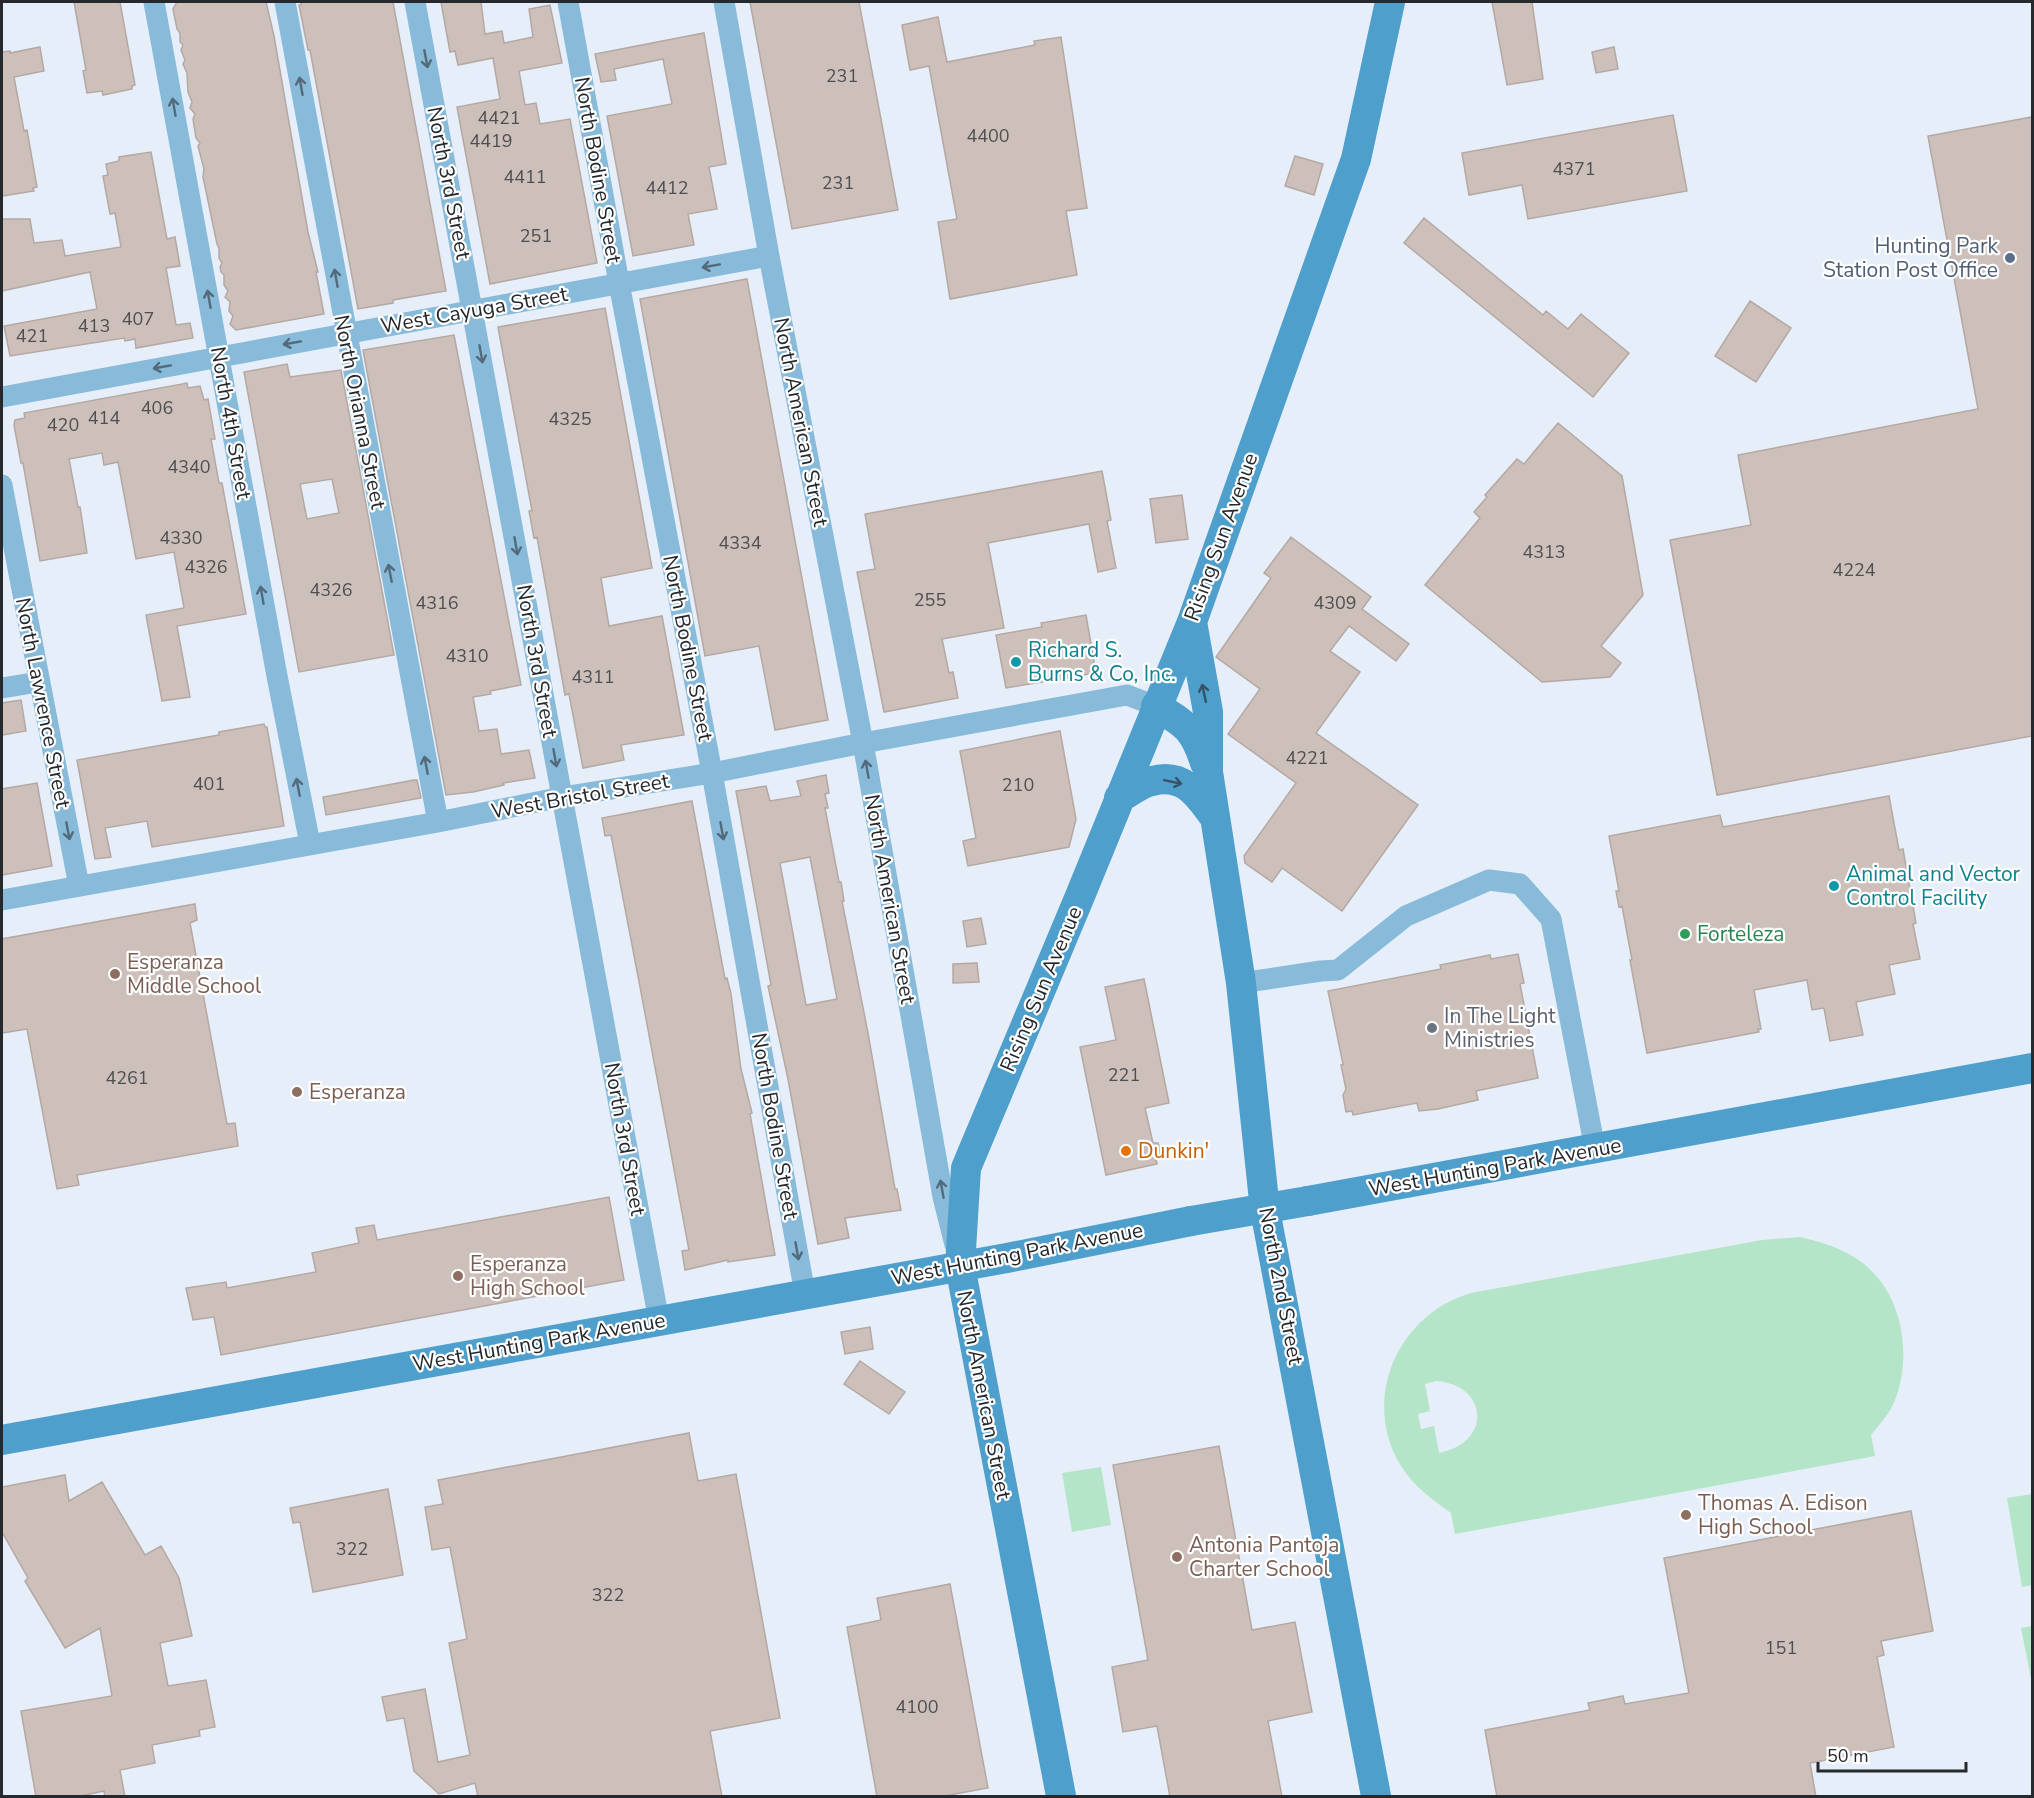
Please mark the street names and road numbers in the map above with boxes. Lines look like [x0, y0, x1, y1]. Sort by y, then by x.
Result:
street label: North Bodine Street [568, 75, 628, 266]
street label: North 3rd Street [420, 104, 478, 262]
street label: West Cayuga Street [378, 280, 570, 340]
street label: North Orianna Street [327, 313, 393, 512]
street label: North American Street [767, 315, 835, 529]
street label: North 4th Street [204, 344, 258, 502]
street label: Rising Sun Avenue [1178, 449, 1264, 625]
street label: North Bodine Street [656, 553, 720, 744]
street label: North 3rd Street [510, 582, 564, 740]
street label: North Lawrence Street [9, 595, 77, 811]
street label: West Bristol Street [489, 766, 672, 825]
street label: North American Street [858, 792, 922, 1007]
street label: Rising Sun Avenue [994, 902, 1088, 1076]
street label: North Bodine Street [745, 1031, 805, 1222]
street label: North 3rd Street [598, 1060, 652, 1218]
street label: West Hunting Park Avenue [1366, 1131, 1624, 1203]
street label: North 2nd Street [1252, 1205, 1310, 1368]
street label: West Hunting Park Avenue [889, 1216, 1145, 1292]
street label: North American Street [950, 1288, 1018, 1502]
street label: West Hunting Park Avenue [410, 1306, 668, 1378]

